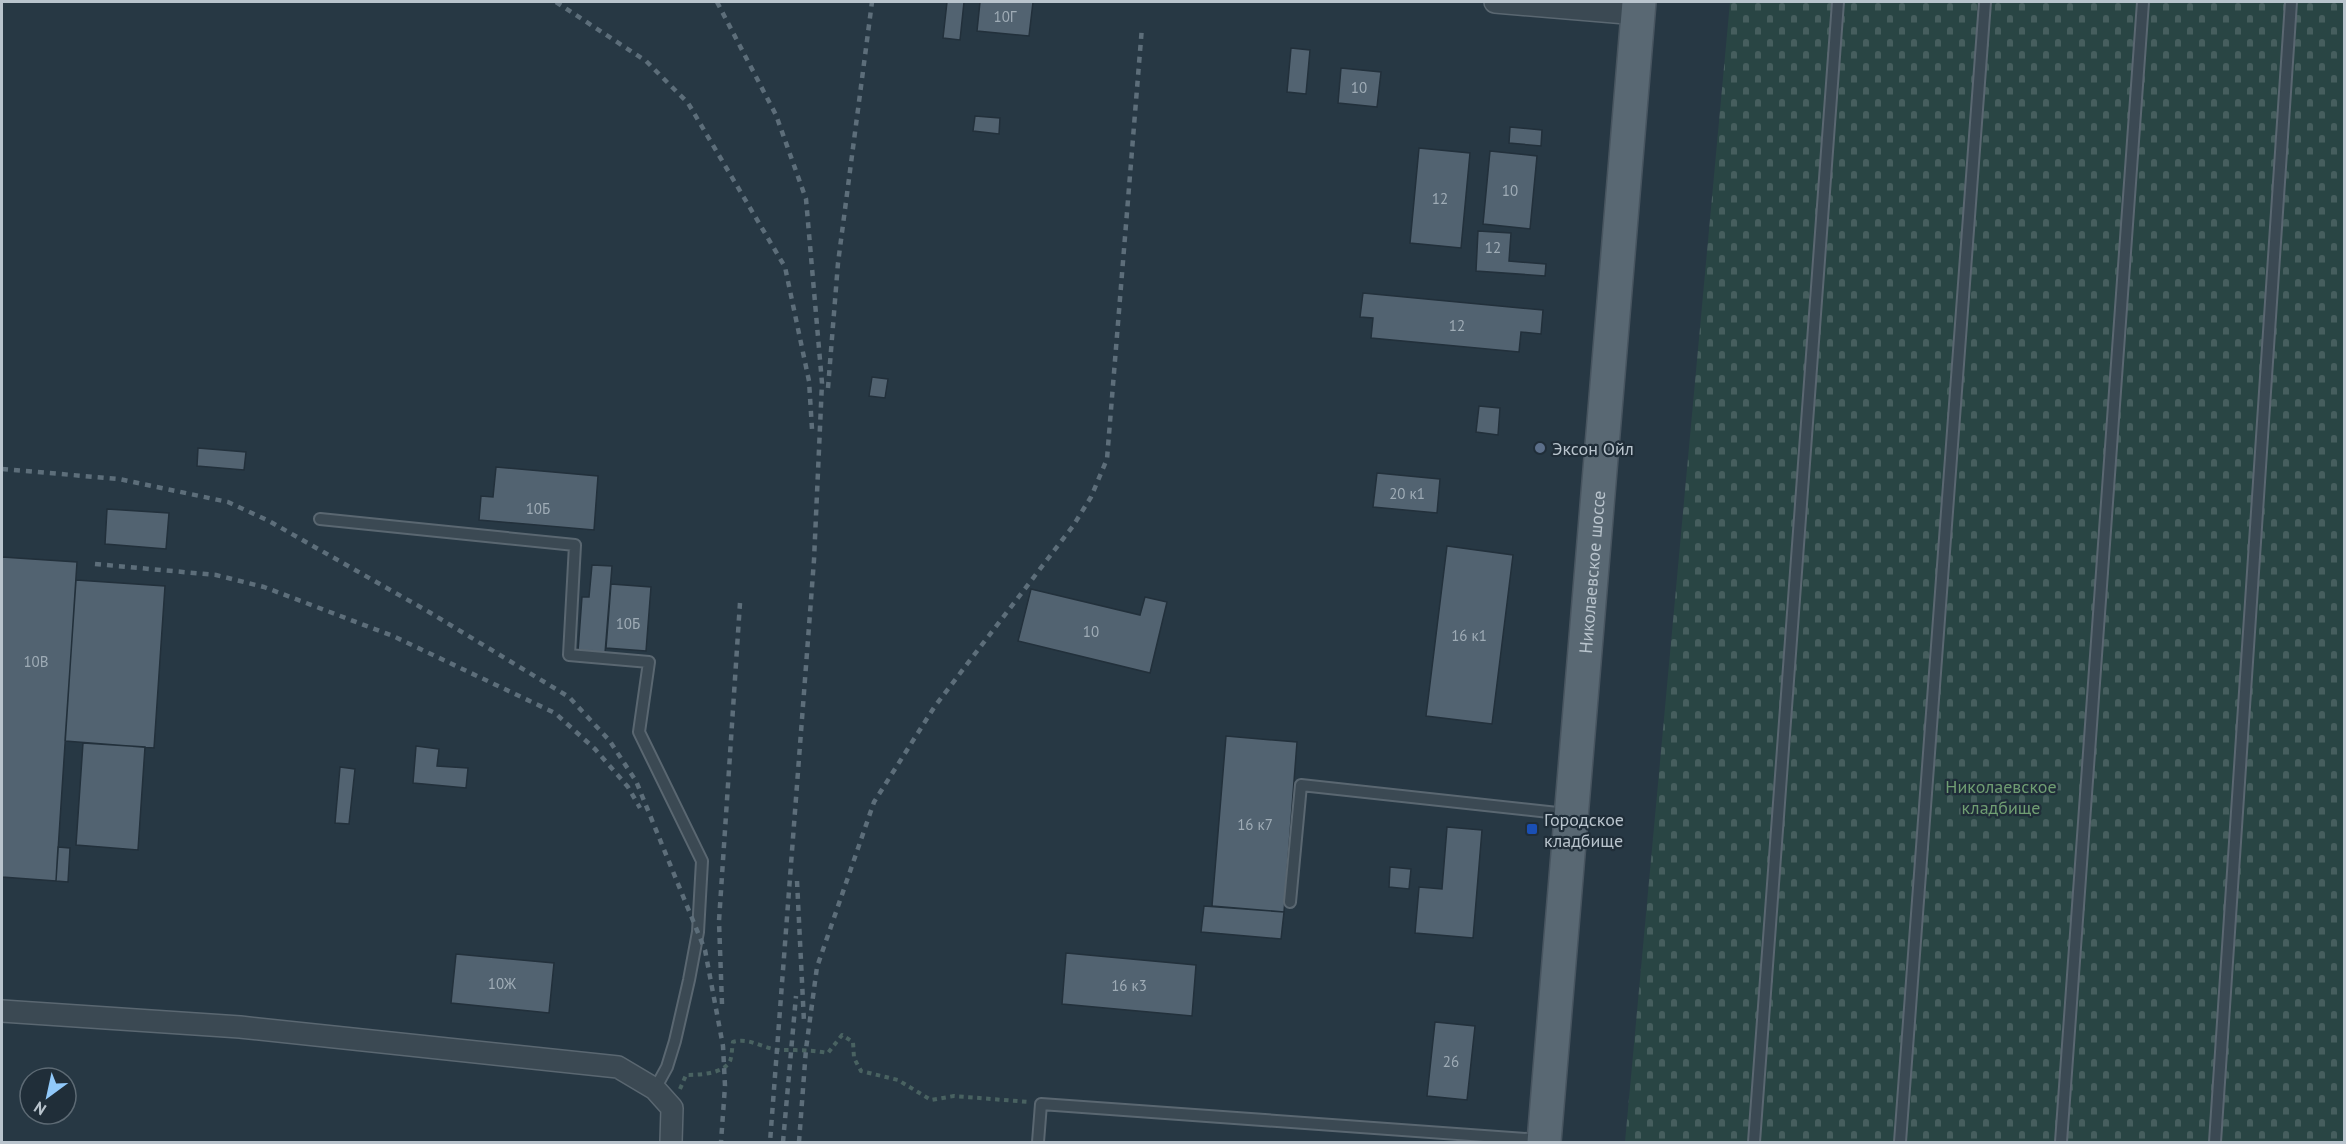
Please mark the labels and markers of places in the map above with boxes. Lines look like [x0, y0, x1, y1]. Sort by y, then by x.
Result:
place label: Эксон Ойл [1552, 437, 1634, 460]
marker: Эксон Ойл [1533, 441, 1547, 455]
place label: Городское кладбище [1544, 808, 1624, 852]
marker: Городское кладбище [1525, 822, 1539, 836]

